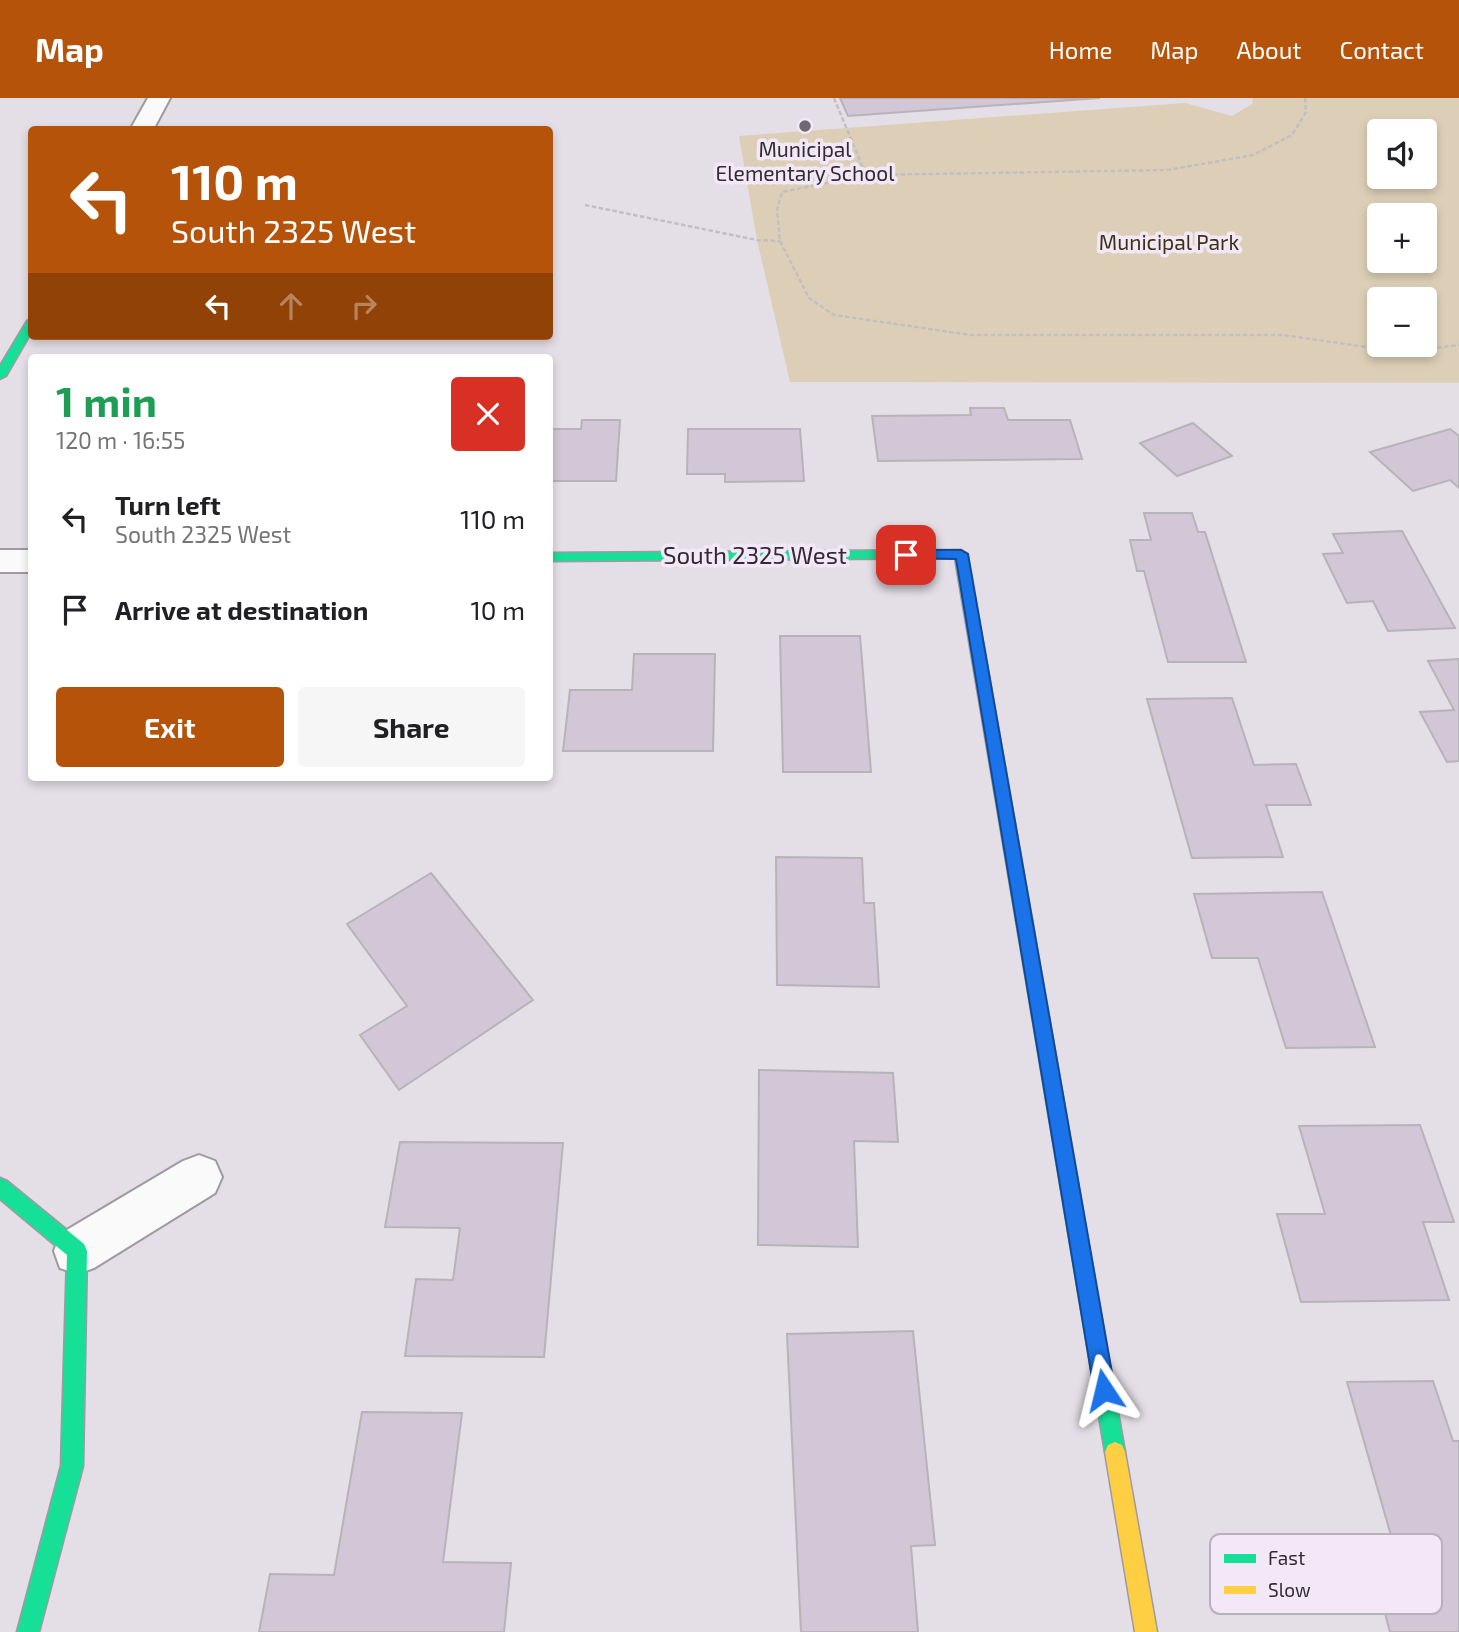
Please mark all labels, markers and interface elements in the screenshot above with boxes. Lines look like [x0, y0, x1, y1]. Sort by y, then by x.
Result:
text: Map [35, 29, 104, 69]
text: Home [1049, 35, 1112, 64]
text: Map [1150, 35, 1198, 64]
text: About [1236, 35, 1302, 64]
text: Contact [1340, 35, 1424, 64]
marker: Municipal Elementary School [797, 118, 813, 134]
map controls [1367, 119, 1437, 357]
button: sound [1367, 119, 1437, 189]
place label: Municipal Elementary School [716, 136, 895, 185]
text: 110 m [171, 151, 298, 210]
icon: left [56, 154, 147, 245]
button: + [1367, 203, 1437, 273]
text: South 2325 West [171, 211, 416, 249]
park label: Municipal Park [1099, 229, 1239, 254]
icon: left [199, 287, 237, 325]
icon: ahead [272, 287, 310, 325]
icon: right [345, 287, 383, 325]
button: − [1367, 287, 1437, 357]
text: 1 min [56, 375, 157, 425]
button: close [451, 377, 525, 451]
text: 120 m · 16:55 [56, 426, 185, 454]
text: Turn left [115, 489, 221, 520]
icon: left [56, 500, 94, 538]
text: 110 m [460, 503, 525, 534]
text: South 2325 West [115, 520, 291, 548]
pin [876, 525, 936, 585]
icon: arrive [887, 536, 925, 574]
street label: South 2325 West [663, 540, 847, 569]
icon: arrive [56, 591, 94, 629]
text: Arrive at destination [115, 594, 368, 625]
text: 10 m [470, 594, 525, 625]
button: Exit [56, 687, 284, 767]
button: Share [298, 687, 525, 767]
position arrow [1067, 1353, 1141, 1427]
legend [1210, 1534, 1442, 1614]
text: Fast [1268, 1546, 1305, 1569]
text: Slow [1268, 1578, 1311, 1601]

